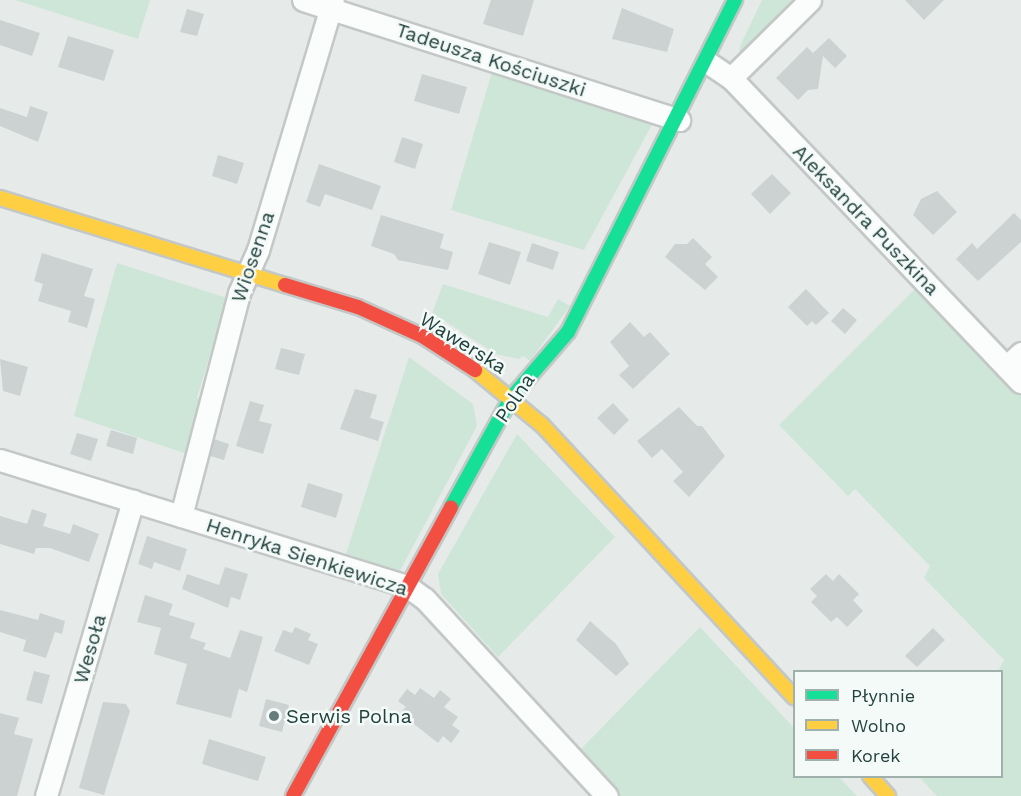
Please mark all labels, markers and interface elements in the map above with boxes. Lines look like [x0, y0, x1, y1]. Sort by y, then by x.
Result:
street label: Tadeusza Kościuszki [393, 18, 589, 102]
street label: Aleksandra Puszkina [788, 139, 944, 301]
street label: Wiosenna [226, 208, 280, 306]
street label: Wawerska [415, 307, 511, 379]
street label: Polna [490, 369, 540, 427]
street label: Henryka Sienkiewicza [203, 513, 411, 601]
street label: Wesoła [69, 611, 111, 687]
legend [793, 670, 1003, 778]
text: Płynnie [851, 685, 915, 706]
place label: Serwis Polna [286, 704, 412, 728]
marker: Serwis Polna [267, 709, 281, 723]
text: Wolno [851, 715, 906, 736]
text: Korek [851, 745, 901, 766]

